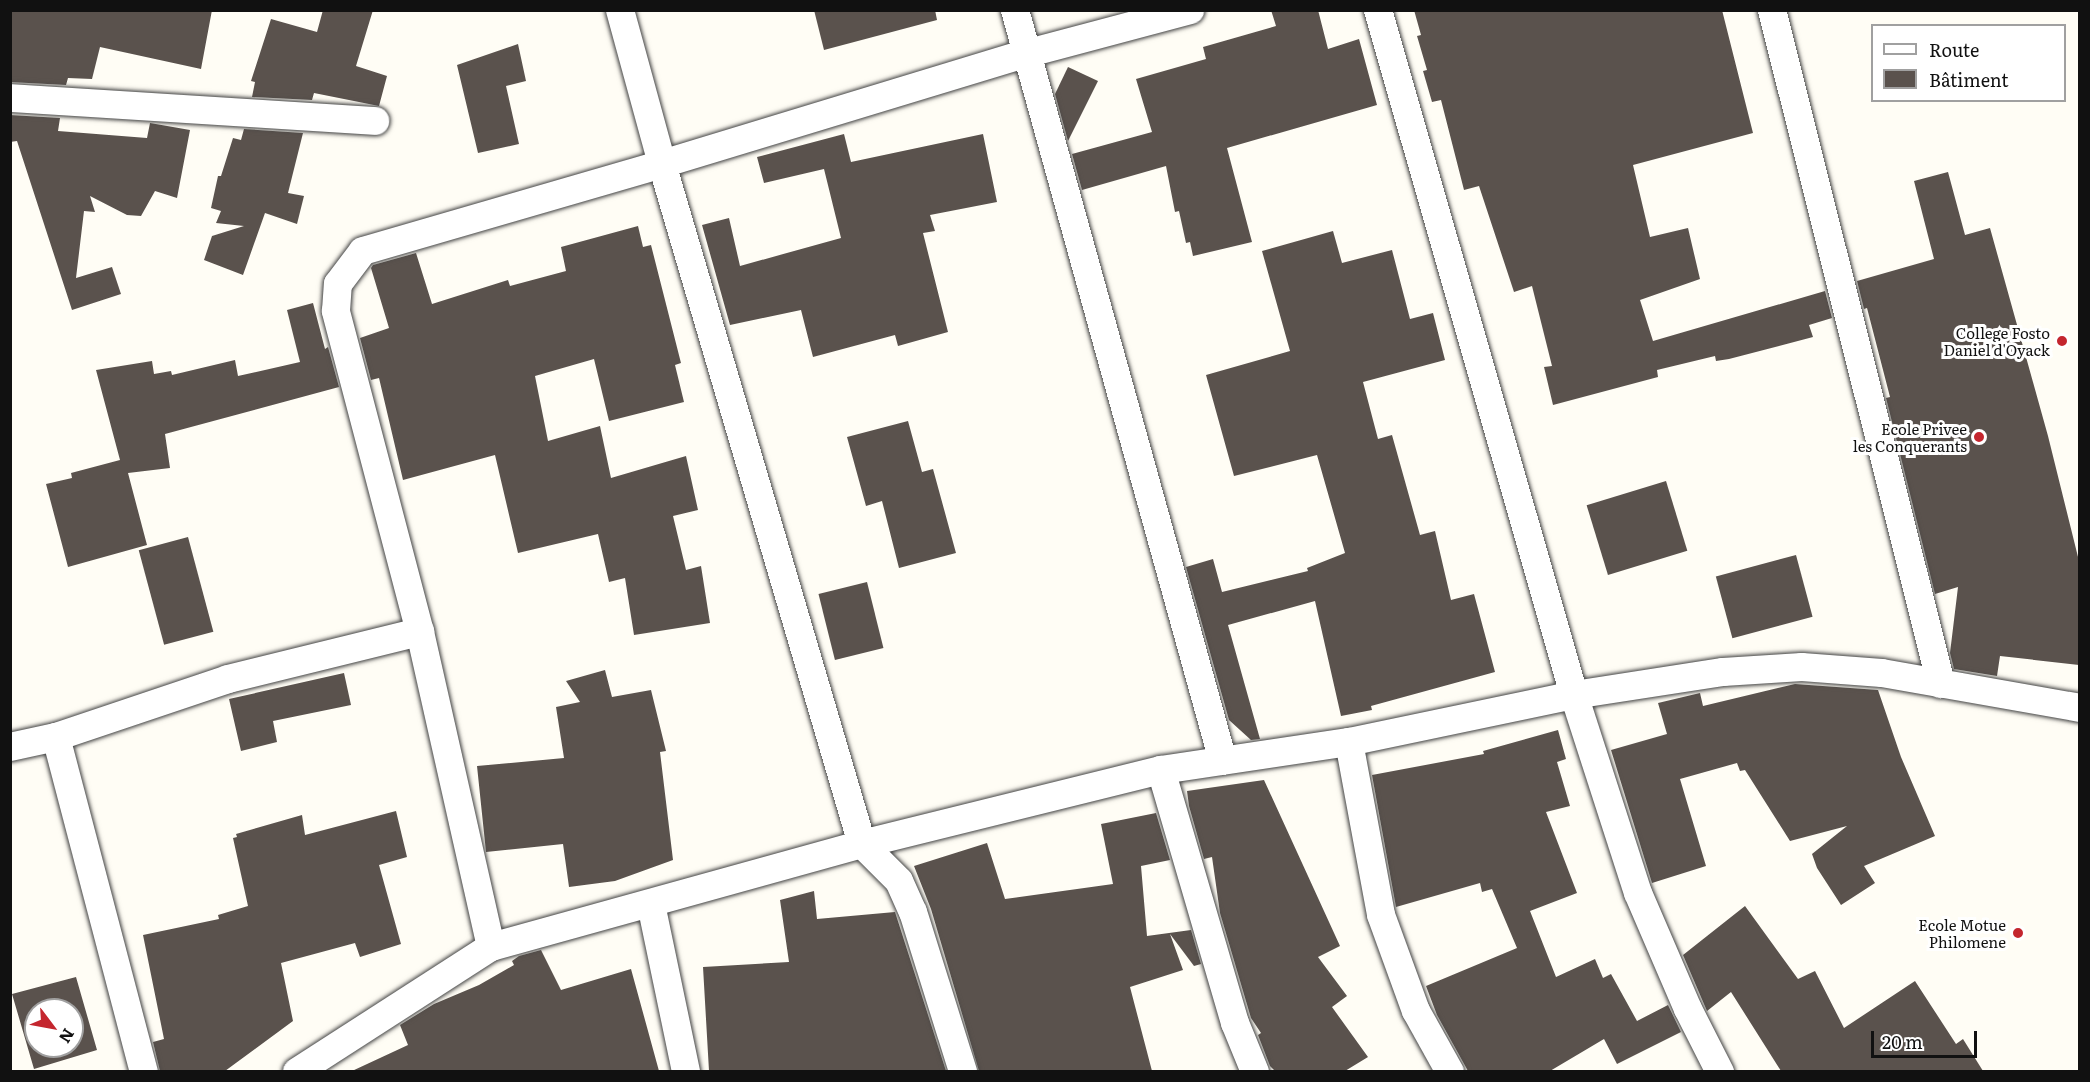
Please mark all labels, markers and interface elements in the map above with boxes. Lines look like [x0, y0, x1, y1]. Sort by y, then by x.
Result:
legend [1871, 24, 2066, 102]
text: Route [1929, 36, 1979, 63]
text: Bâtiment [1929, 66, 2008, 93]
place label: College Fosto Daniel d'Oyack [1944, 323, 2050, 358]
marker: College Fosto Daniel d'Oyack [2055, 334, 2069, 348]
place label: Ecole Privee les Conquerants [1853, 419, 1967, 454]
marker: Ecole Privee les Conquerants [1972, 430, 1986, 444]
place label: Ecole Motue Philomene [1918, 915, 2006, 950]
marker: Ecole Motue Philomene [2011, 926, 2025, 940]
north arrow [24, 998, 84, 1058]
scale bar [1874, 1019, 1980, 1057]
text: N [54, 1024, 81, 1049]
text: 20 m [1882, 1028, 1923, 1055]

